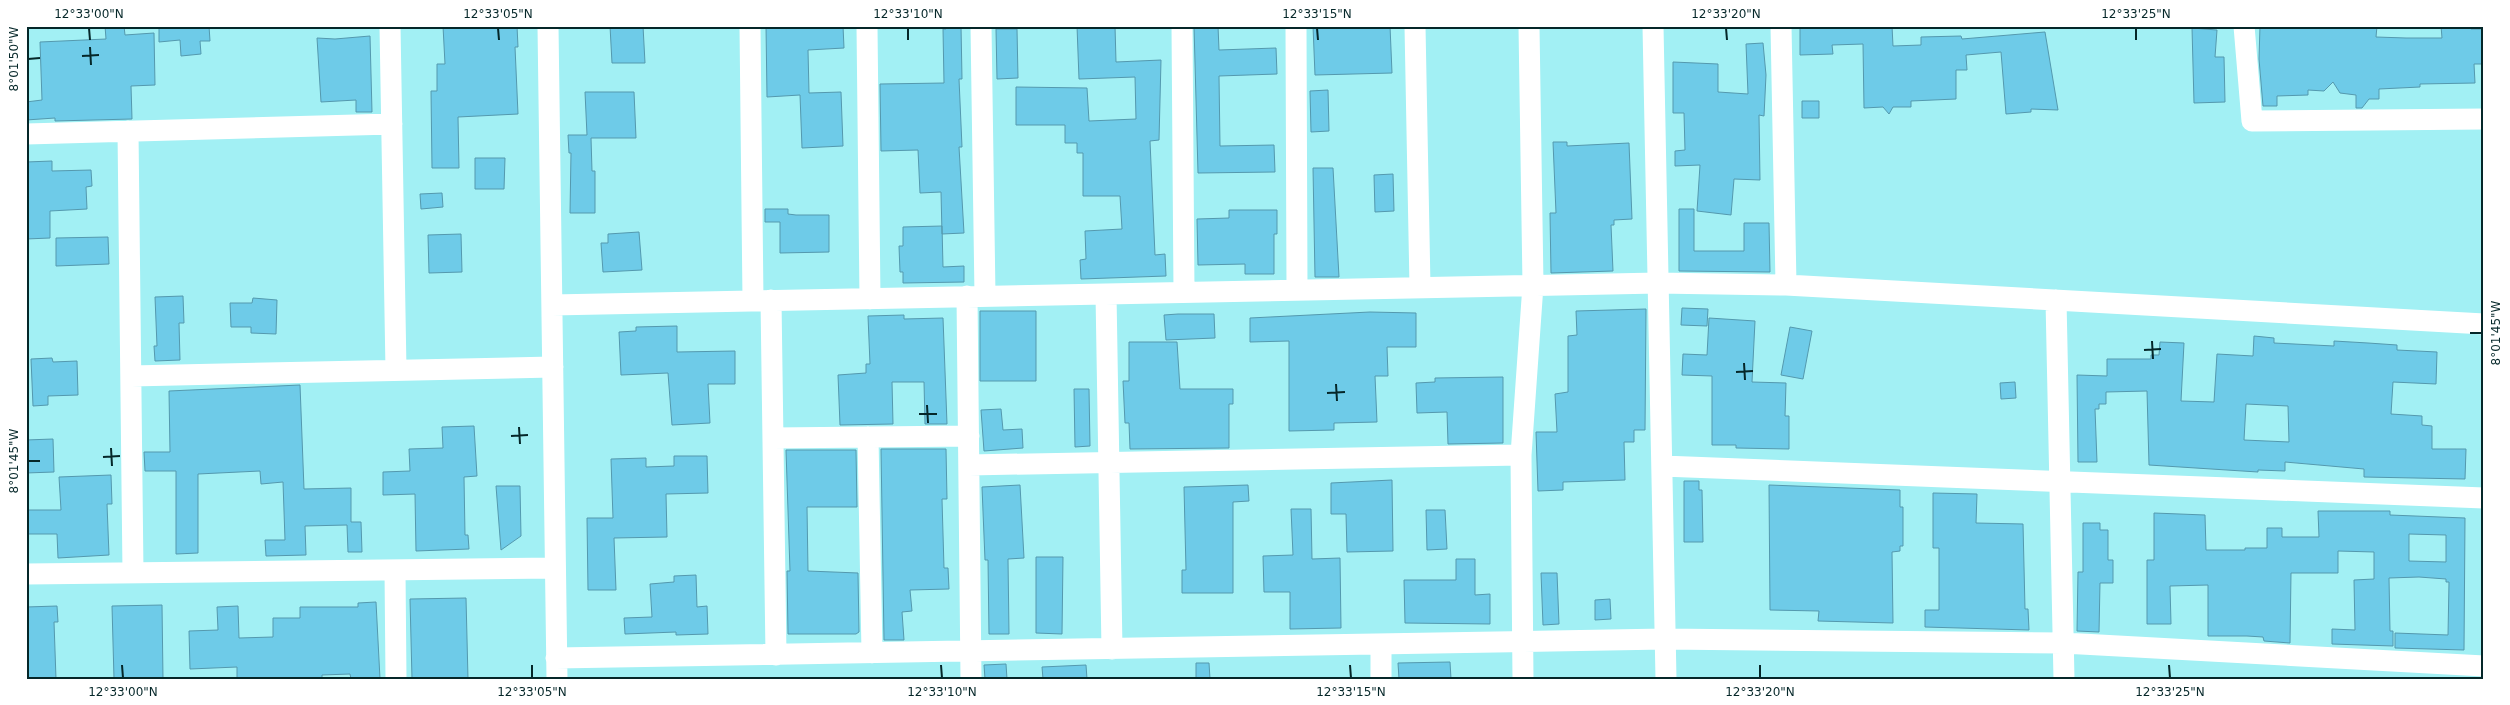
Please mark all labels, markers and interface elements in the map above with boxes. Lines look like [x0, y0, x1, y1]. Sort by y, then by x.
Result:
text: 12°33'00"N [54, 7, 124, 21]
text: 12°33'05"N [463, 7, 533, 21]
text: 12°33'10"N [873, 7, 943, 21]
text: 12°33'15"N [1282, 7, 1352, 21]
text: 12°33'20"N [1691, 7, 1761, 21]
text: 12°33'25"N [2101, 7, 2171, 21]
text: 8°01'50"W [7, 26, 21, 91]
text: 8°01'45"W [2489, 300, 2503, 365]
text: 8°01'45"W [7, 428, 21, 493]
text: 12°33'00"N [88, 685, 158, 699]
text: 12°33'05"N [497, 685, 567, 699]
text: 12°33'10"N [907, 685, 977, 699]
text: 12°33'15"N [1316, 685, 1386, 699]
text: 12°33'20"N [1725, 685, 1795, 699]
text: 12°33'25"N [2135, 685, 2205, 699]

